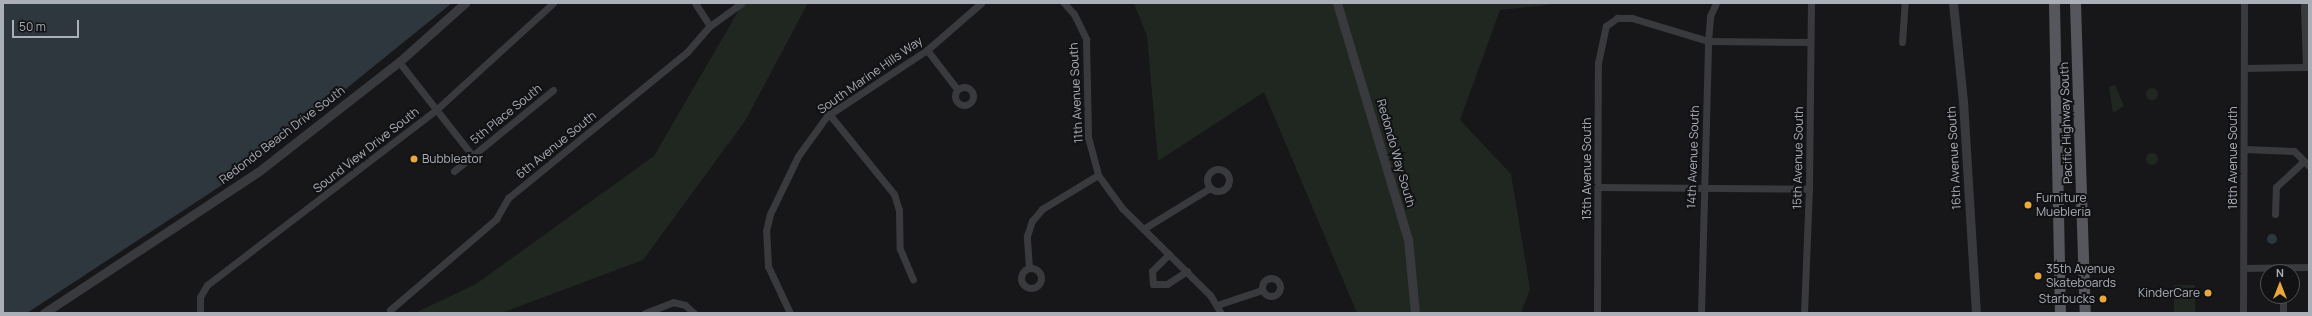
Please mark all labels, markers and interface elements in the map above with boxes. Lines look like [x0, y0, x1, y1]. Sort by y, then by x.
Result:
scale bar [14, 12, 81, 38]
text: 50 m [19, 18, 46, 35]
street label: South Marine Hills Way [815, 33, 925, 117]
street label: 11th Avenue South [1066, 42, 1086, 144]
street label: Pacific Highway South [2057, 62, 2075, 184]
street label: 5th Place South [468, 81, 544, 147]
street label: Redondo Beach Drive South [216, 83, 348, 187]
street label: Redondo Way South [1374, 97, 1418, 209]
street label: Sound View Drive South [310, 104, 422, 196]
street label: 14th Avenue South [1684, 105, 1702, 209]
street label: 15th Avenue South [1790, 106, 1806, 210]
street label: 16th Avenue South [1944, 106, 1964, 210]
street label: 18th Avenue South [2226, 106, 2240, 210]
street label: 6th Avenue South [513, 108, 599, 182]
street label: 13th Avenue South [1580, 118, 1594, 220]
place label: Bubbleator [422, 152, 483, 166]
marker: Bubbleator [409, 154, 419, 164]
place label: Furniture Muebleria [2036, 191, 2091, 219]
marker: Furniture Muebleria [2023, 200, 2033, 210]
place label: 35th Avenue Skateboards [2046, 262, 2116, 290]
north arrow [2260, 264, 2300, 304]
text: N [2276, 265, 2284, 280]
marker: 35th Avenue Skateboards [2033, 271, 2043, 281]
place label: KinderCare [2138, 286, 2200, 300]
marker: KinderCare [2203, 288, 2213, 298]
place label: Starbucks [2039, 292, 2095, 306]
marker: Starbucks [2098, 294, 2108, 304]

